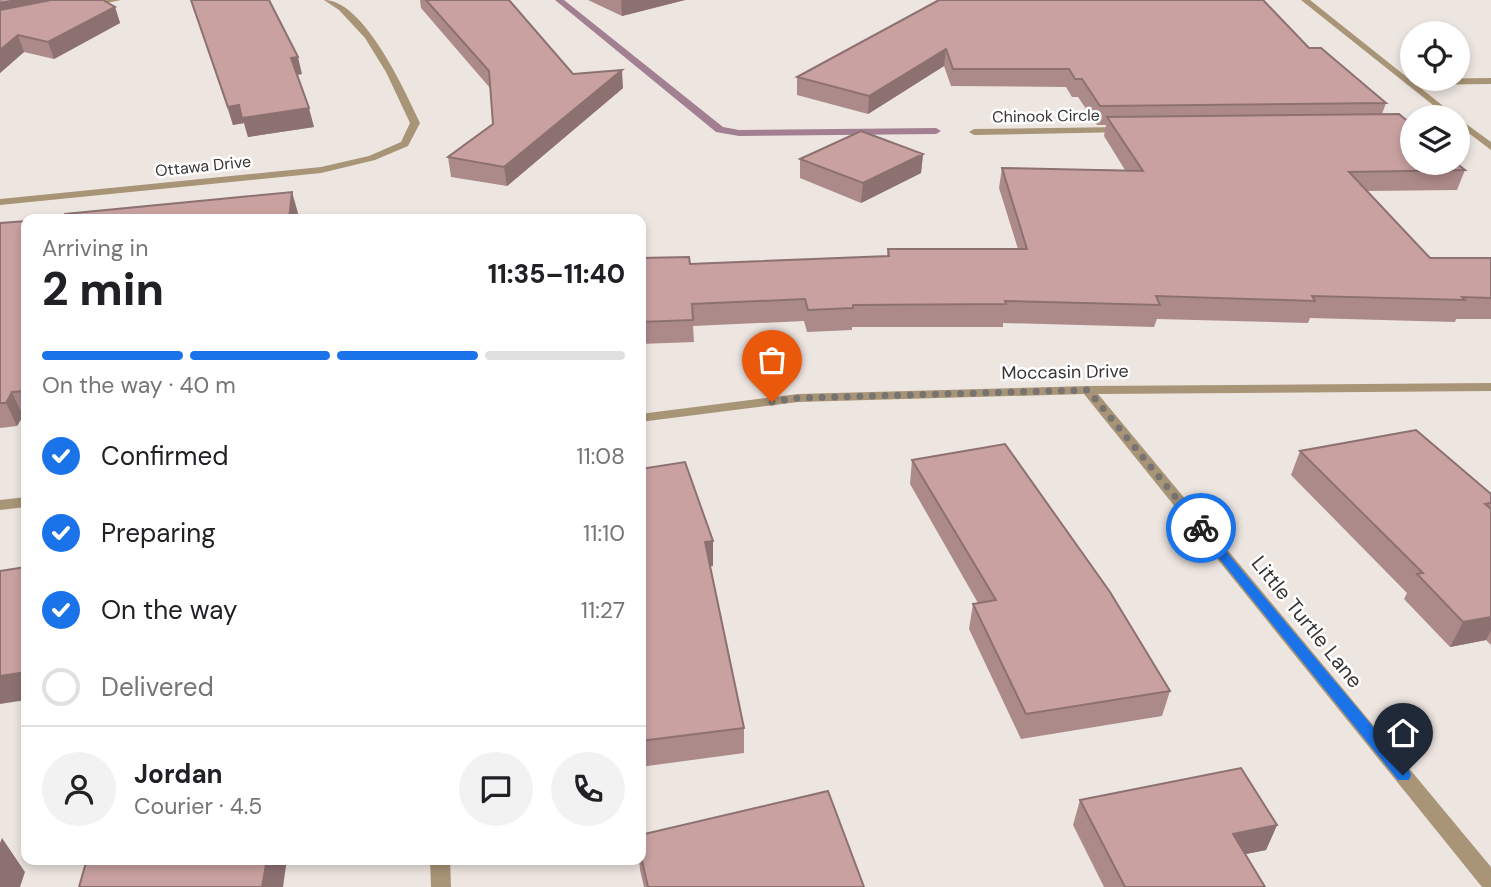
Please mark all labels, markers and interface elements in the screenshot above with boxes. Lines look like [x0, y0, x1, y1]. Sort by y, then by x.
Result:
map controls [1400, 21, 1470, 175]
button: locate [1400, 21, 1470, 91]
street label: Chinook Circle [992, 105, 1100, 127]
button: layers [1400, 105, 1470, 175]
street label: Ottawa Drive [154, 151, 252, 181]
text: Arriving in [42, 233, 148, 263]
text: 11:35–11:40 [488, 257, 625, 291]
text: 2 min [42, 259, 164, 319]
pin [742, 330, 802, 402]
icon: bag [753, 341, 791, 379]
street label: Moccasin Drive [1001, 359, 1129, 385]
text: On the way · 40 m [42, 370, 236, 400]
icon: check [42, 437, 80, 475]
text: Confirmed [101, 439, 228, 473]
text: 11:08 [576, 441, 625, 471]
courier [1166, 493, 1236, 563]
icon: bike [1182, 509, 1220, 547]
icon: check [42, 514, 80, 552]
text: Preparing [101, 516, 216, 550]
text: 11:10 [583, 518, 625, 548]
street label: Little Turtle Lane [1245, 550, 1369, 694]
icon: check [42, 591, 80, 629]
text: On the way [101, 593, 237, 627]
text: 11:27 [581, 595, 625, 625]
text: Delivered [101, 670, 214, 704]
pin [1373, 703, 1433, 775]
icon: home [1384, 714, 1422, 752]
button: person [42, 752, 116, 826]
button: chat [459, 752, 533, 826]
button: phone [551, 752, 625, 826]
text: Jordan [134, 757, 223, 791]
text: Courier · 4.5 [134, 791, 262, 821]

